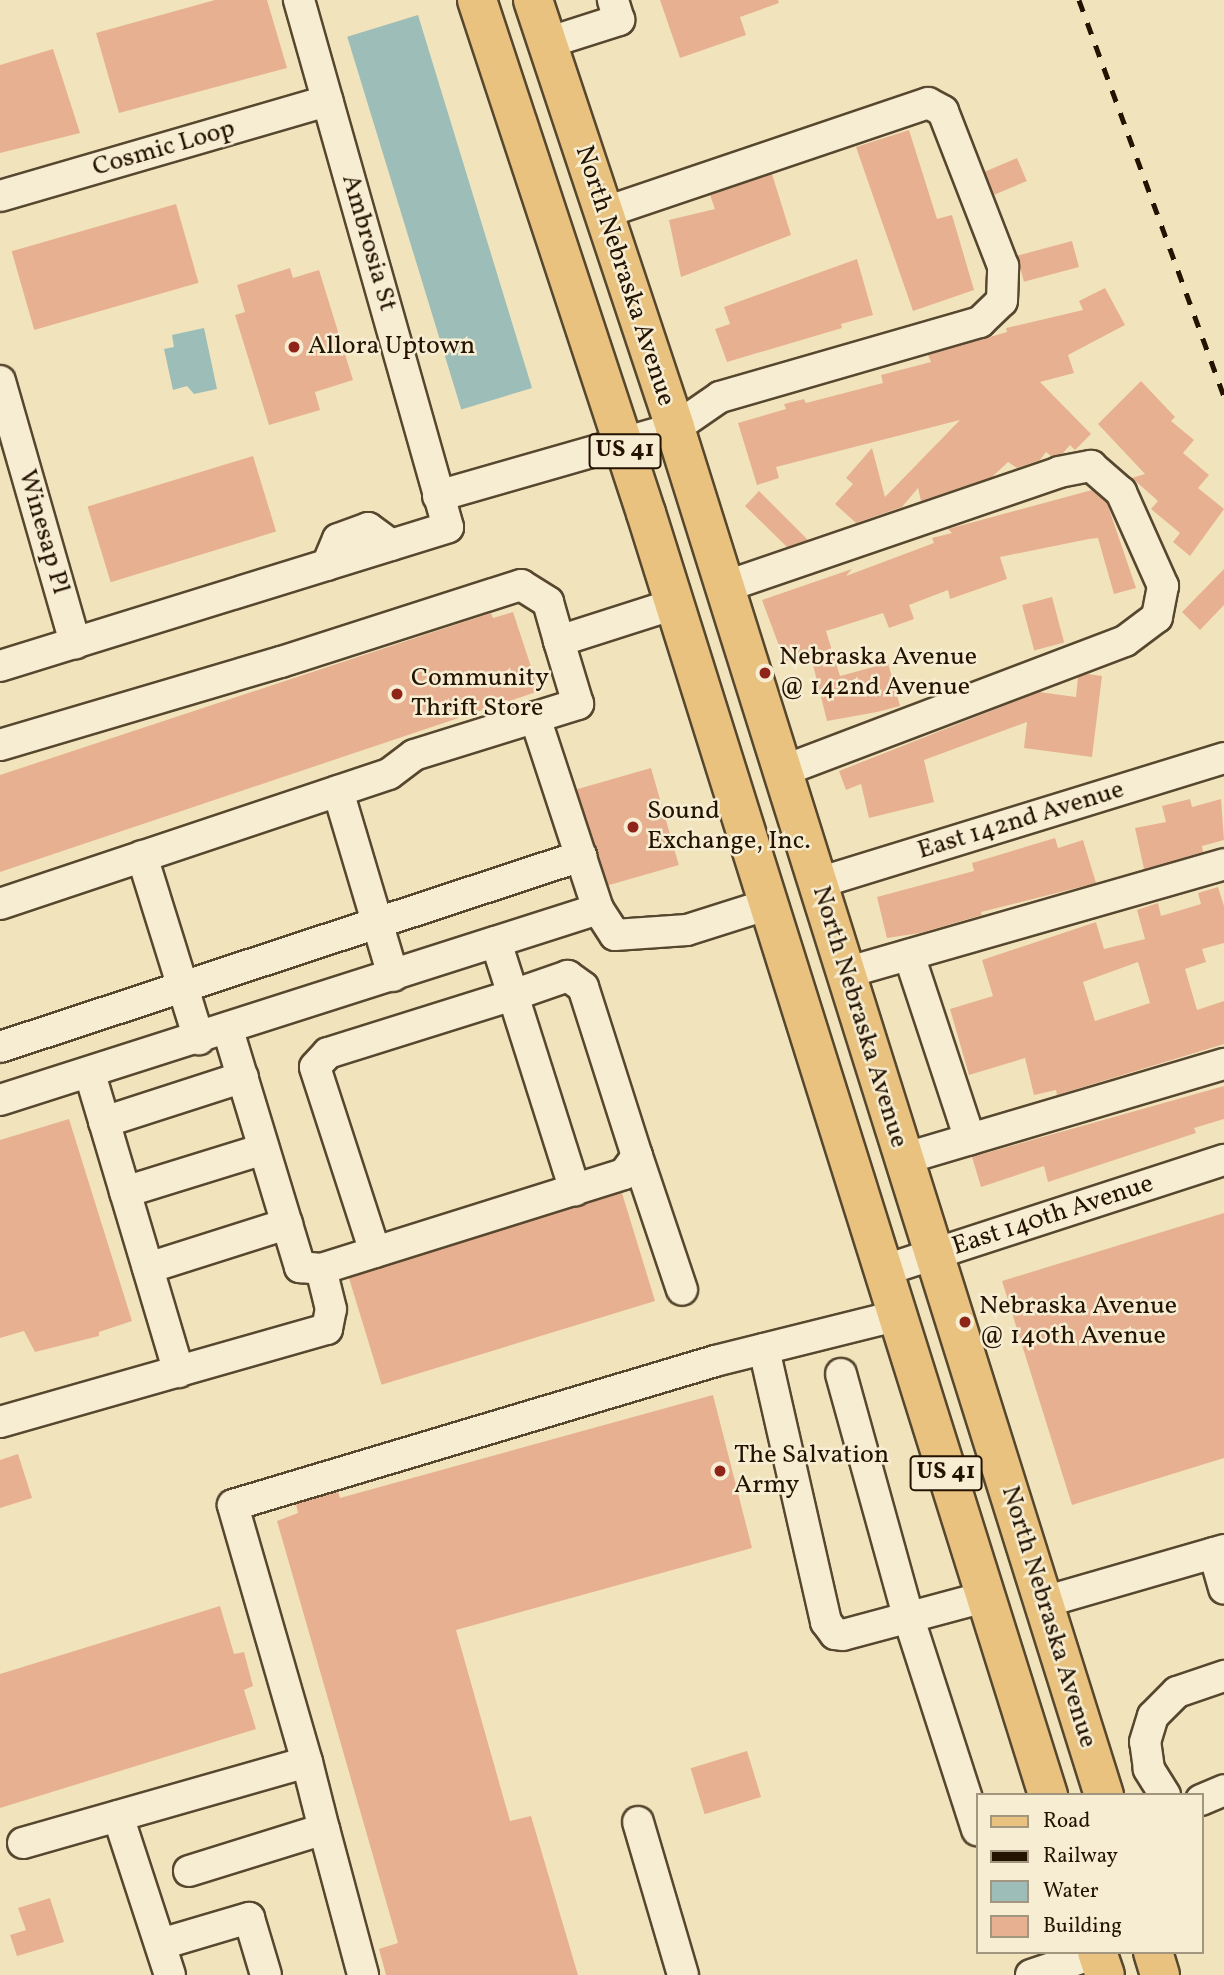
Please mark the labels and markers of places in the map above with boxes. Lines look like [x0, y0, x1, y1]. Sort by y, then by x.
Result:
place label: Allora Uptown [308, 331, 475, 363]
marker: Allora Uptown [286, 339, 302, 355]
place label: Nebraska Avenue @ 142nd Avenue [779, 642, 977, 704]
place label: Community Thrift Store [411, 663, 549, 724]
marker: Nebraska Avenue @ 142nd Avenue [757, 665, 773, 681]
marker: Community Thrift Store [389, 686, 405, 702]
place label: Sound Exchange, Inc. [647, 796, 811, 858]
marker: Sound Exchange, Inc. [625, 819, 641, 835]
place label: Nebraska Avenue @ 140th Avenue [979, 1291, 1177, 1352]
marker: Nebraska Avenue @ 140th Avenue [957, 1314, 973, 1330]
place label: The Salvation Army [734, 1440, 889, 1502]
marker: The Salvation Army [712, 1463, 728, 1479]

